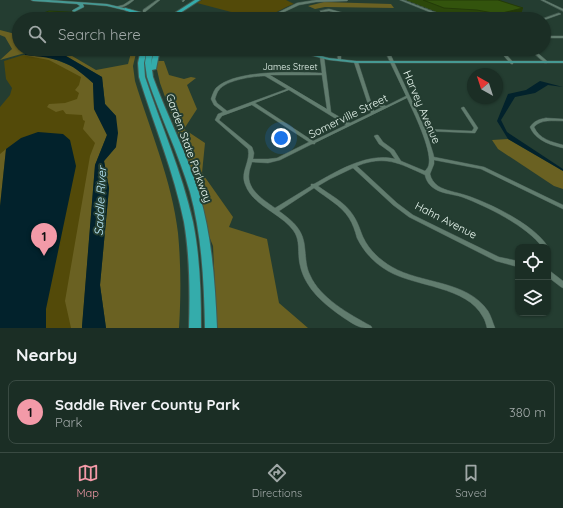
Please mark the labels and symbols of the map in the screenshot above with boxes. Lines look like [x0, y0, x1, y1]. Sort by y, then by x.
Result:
street label: James Street [262, 61, 318, 72]
street label: Harvey Avenue [400, 68, 444, 146]
north arrow [467, 68, 503, 104]
street label: Somerville Street [306, 91, 390, 141]
street label: Garden State Parkway [163, 92, 215, 204]
your location [271, 128, 291, 148]
water label: Saddle River [91, 165, 109, 236]
street label: Hahn Avenue [413, 198, 479, 242]
pin: 1 [31, 223, 57, 256]

